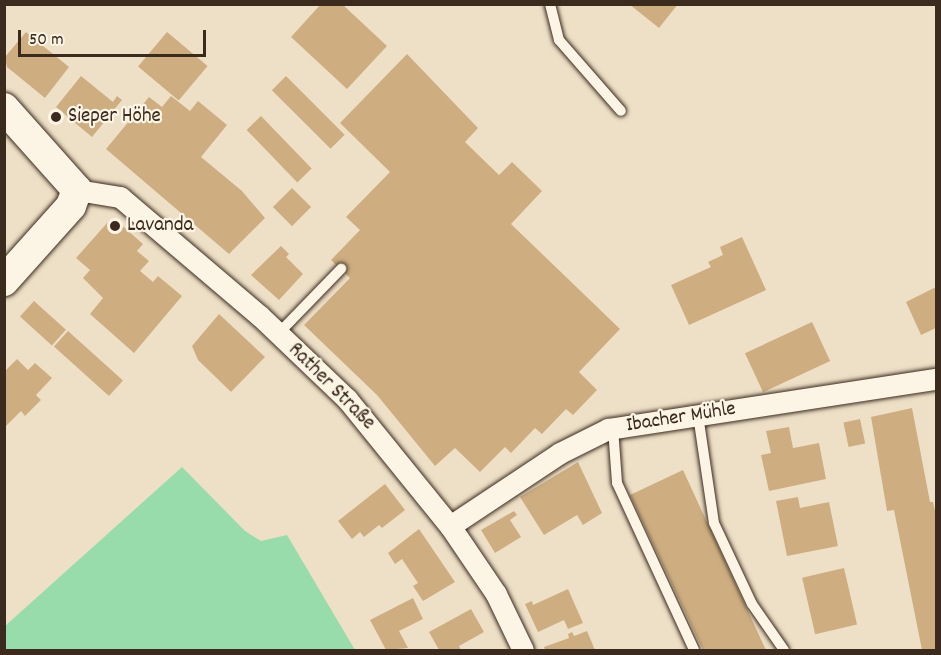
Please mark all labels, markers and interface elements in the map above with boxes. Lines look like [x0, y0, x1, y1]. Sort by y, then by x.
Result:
scale bar [21, 18, 208, 56]
text: 50 m [29, 28, 64, 53]
place label: Sieper Höhe [68, 104, 161, 130]
marker: Sieper Höhe [49, 110, 63, 124]
place label: Lavanda [127, 213, 193, 239]
marker: Lavanda [108, 219, 122, 233]
street label: Rather Straße [282, 338, 380, 436]
street label: Ibacher Mühle [624, 397, 738, 439]

